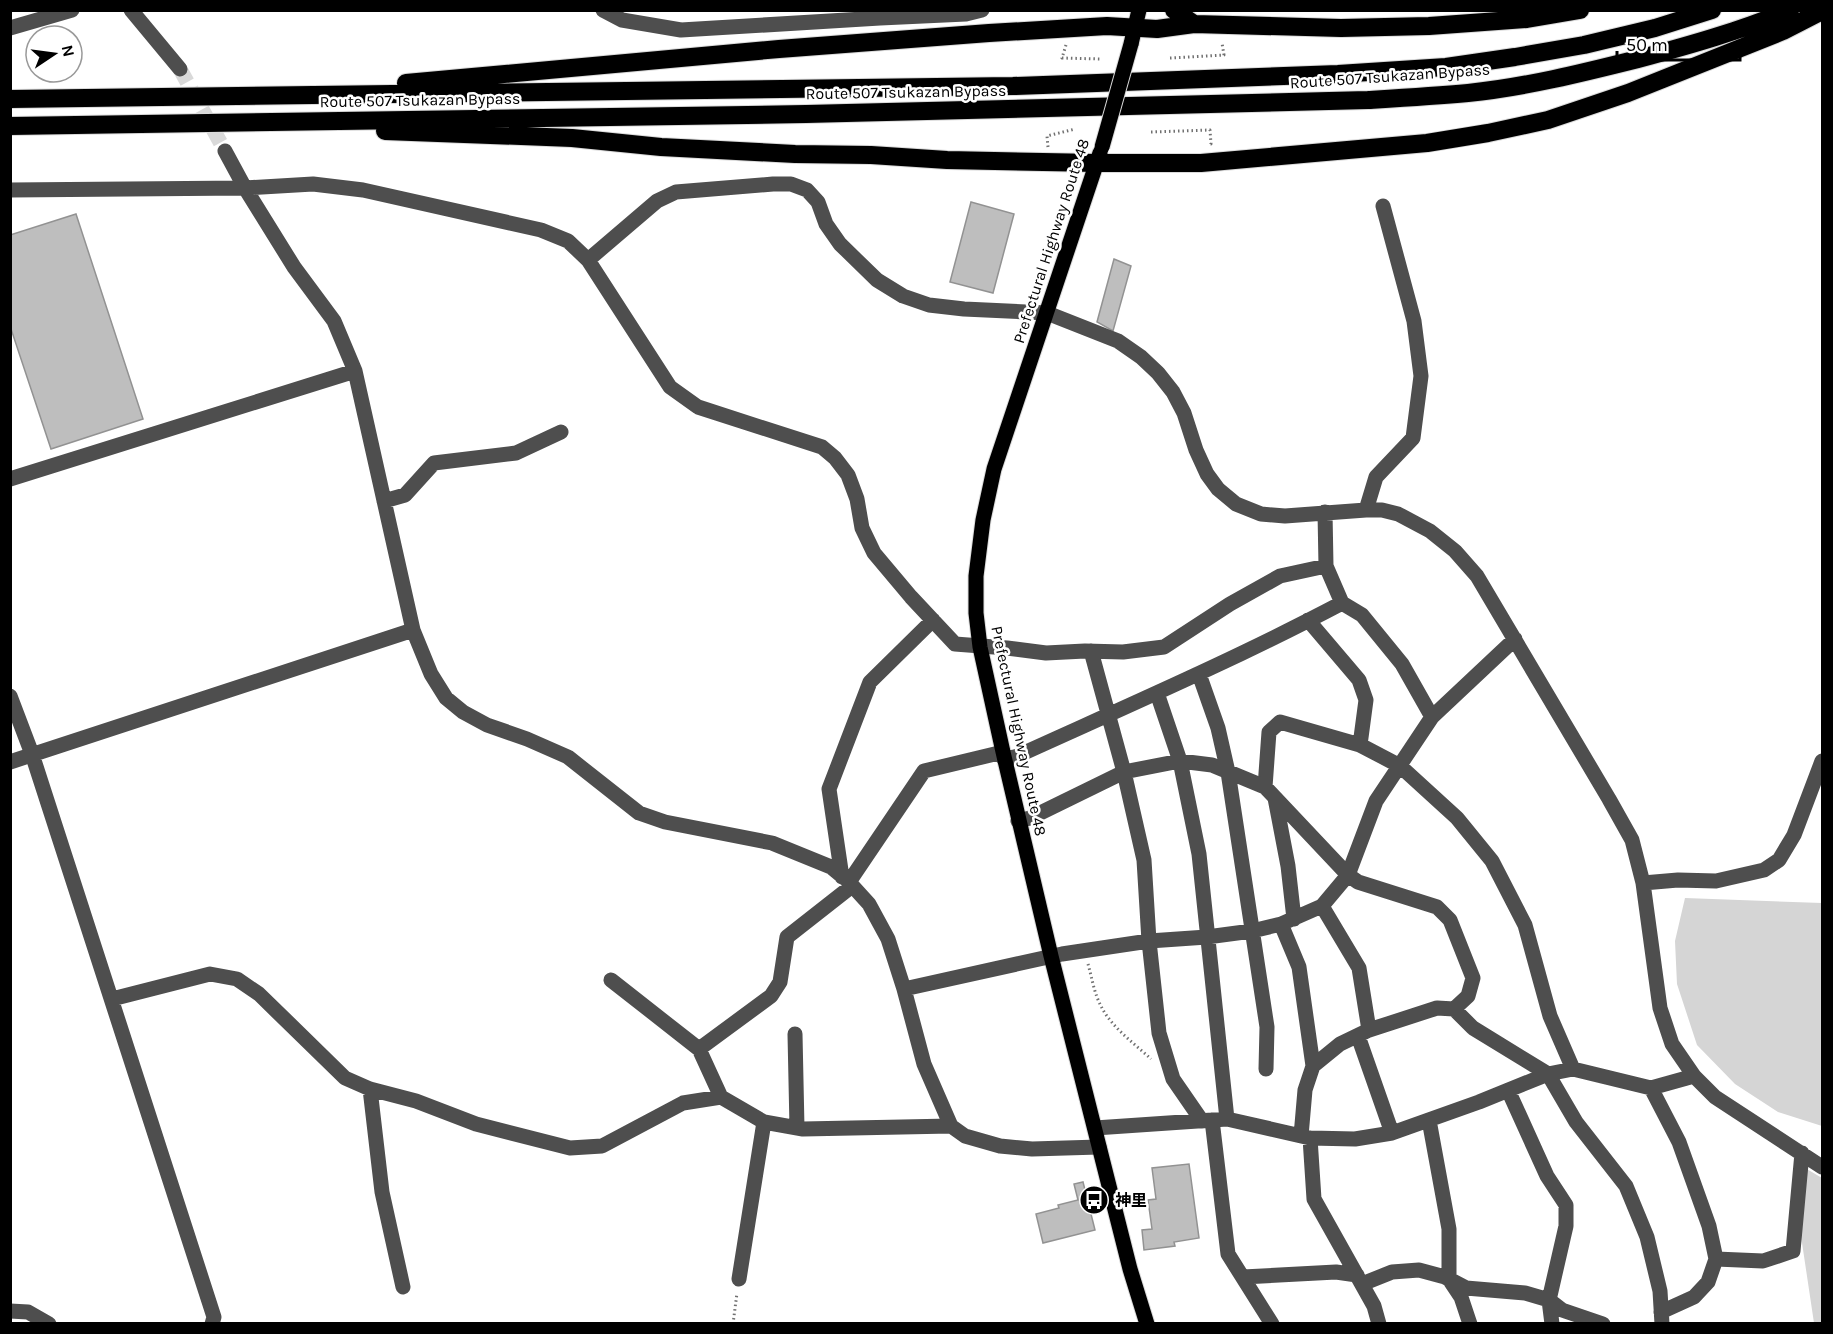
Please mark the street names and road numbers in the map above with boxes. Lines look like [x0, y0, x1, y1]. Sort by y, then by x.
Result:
street label: Route 507 Tsukazan Bypass [1289, 60, 1491, 92]
street label: Route 507 Tsukazan Bypass [805, 81, 1007, 103]
street label: Route 507 Tsukazan Bypass [319, 89, 521, 111]
street label: Prefectural Highway Route 48 [1009, 136, 1093, 346]
street label: Prefectural Highway Route 48 [987, 624, 1051, 838]

